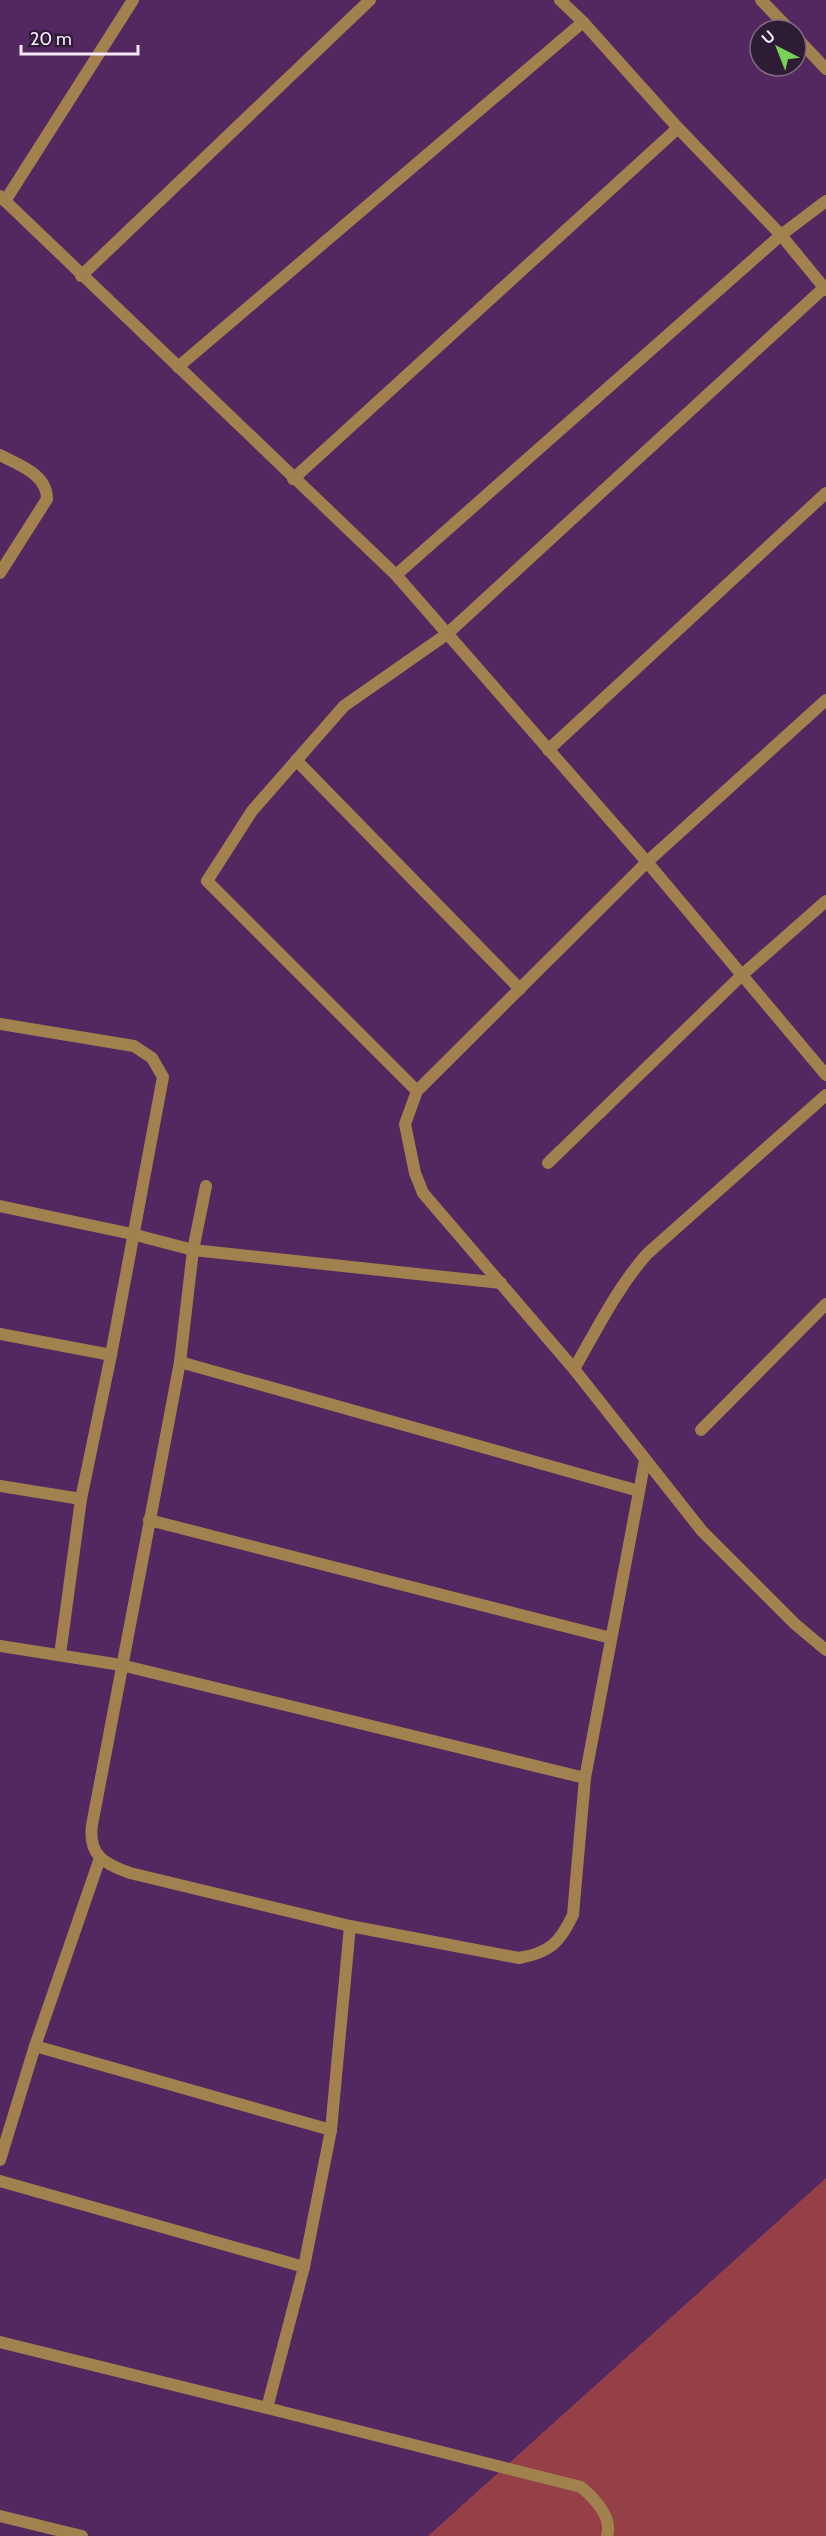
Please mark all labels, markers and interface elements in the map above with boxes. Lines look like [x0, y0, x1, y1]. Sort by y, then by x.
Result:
scale bar [21, 18, 138, 56]
north arrow [748, 18, 808, 78]
text: U [758, 26, 779, 48]
text: 20 m [30, 28, 72, 50]

